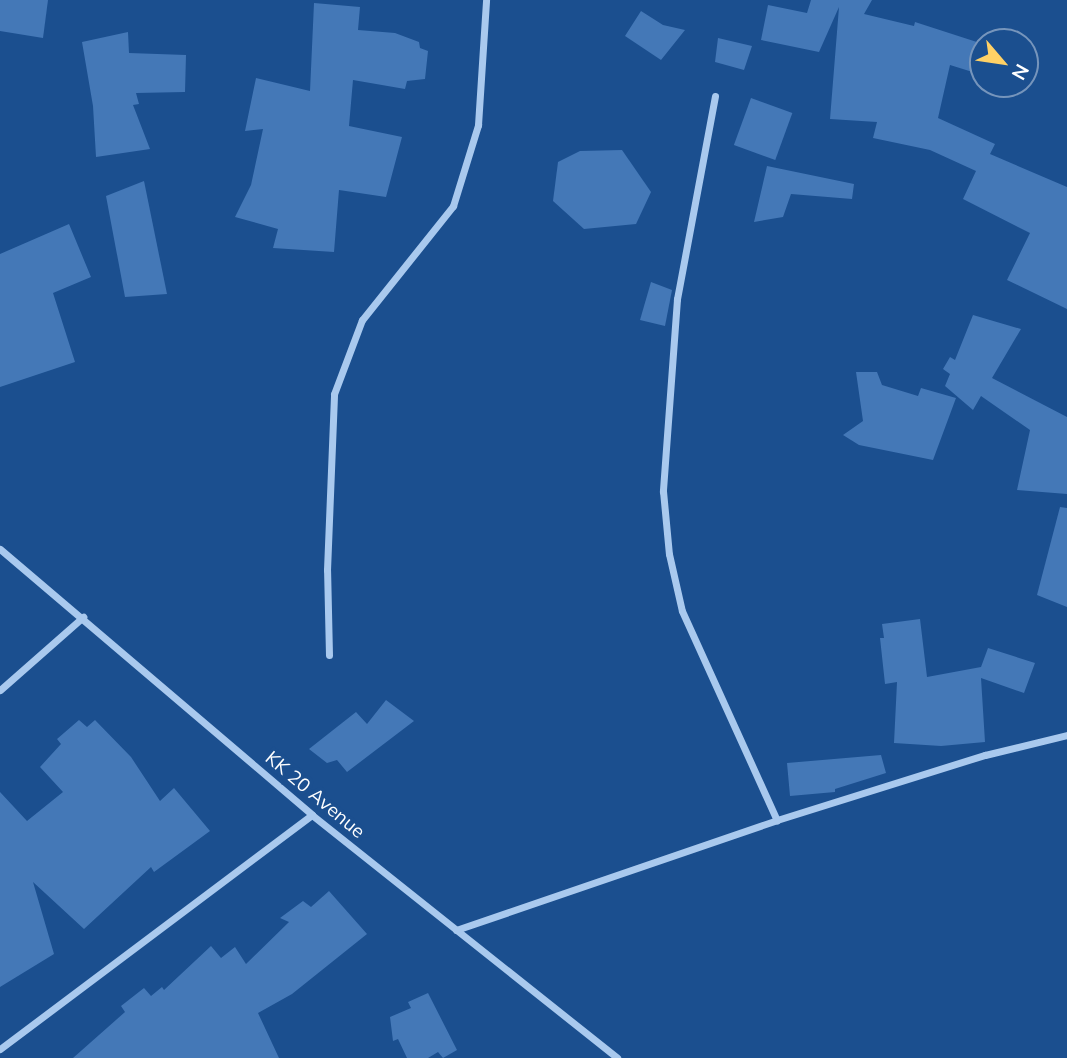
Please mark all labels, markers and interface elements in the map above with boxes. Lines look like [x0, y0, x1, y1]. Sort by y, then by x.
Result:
north arrow [969, 28, 1039, 98]
text: N [1007, 60, 1035, 84]
street label: KK 20 Avenue [261, 747, 369, 843]

